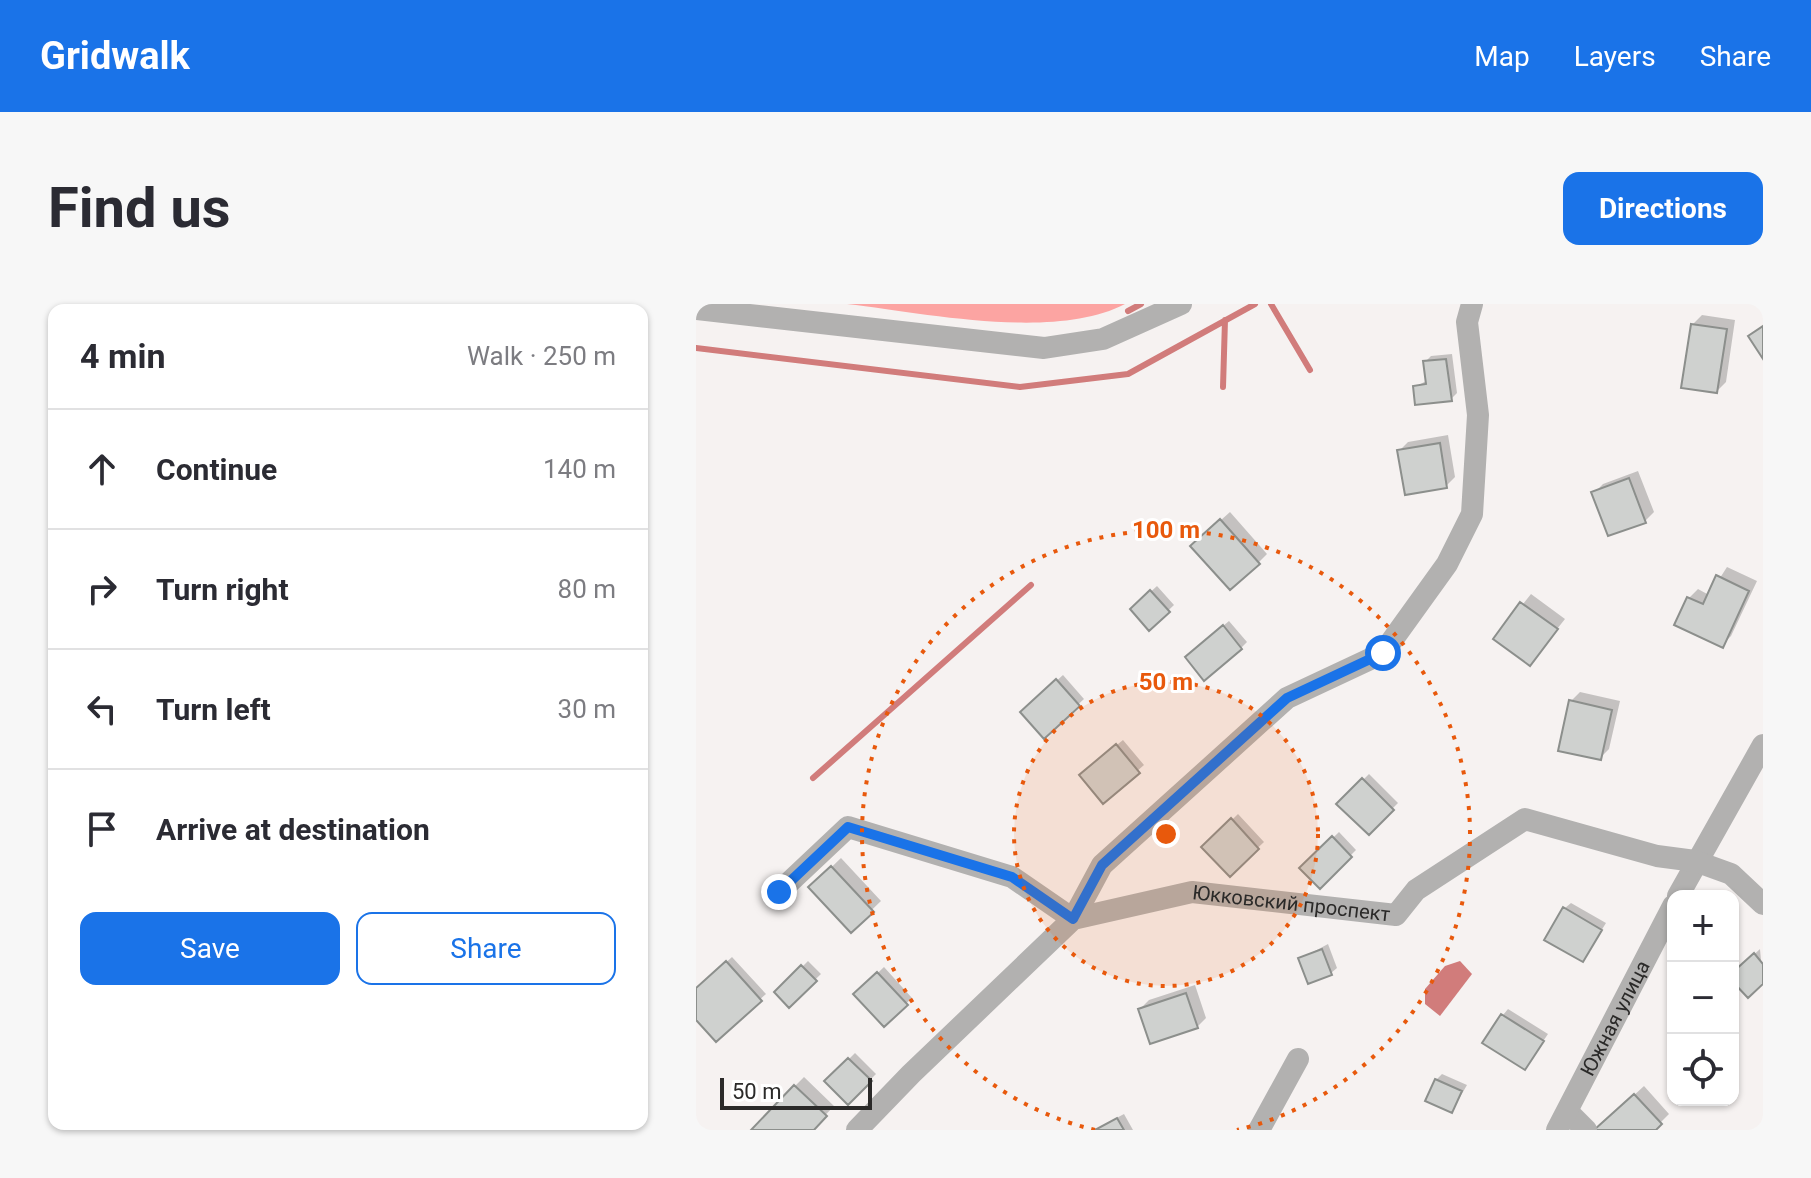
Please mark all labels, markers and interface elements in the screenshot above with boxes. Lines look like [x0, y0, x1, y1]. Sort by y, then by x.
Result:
text: Gridwalk [40, 34, 190, 78]
text: Map [1474, 40, 1530, 73]
text: Layers [1574, 40, 1656, 73]
text: Share [1700, 40, 1771, 73]
button: Directions [1563, 172, 1763, 245]
text: Find us [48, 175, 231, 241]
text: 4 min [80, 336, 165, 376]
text: Walk · 250 m [467, 341, 616, 371]
icon: ahead [80, 447, 124, 491]
text: Continue [156, 452, 277, 487]
text: 140 m [543, 454, 616, 484]
text: 100 m [1132, 516, 1200, 544]
icon: right [80, 567, 124, 611]
text: Turn right [156, 572, 289, 607]
text: 80 m [558, 574, 616, 604]
route start [1365, 635, 1401, 671]
text: 50 m [1139, 668, 1193, 696]
icon: left [80, 687, 124, 731]
text: Turn left [156, 692, 271, 727]
text: 30 m [558, 694, 616, 724]
icon: arrive [80, 807, 124, 851]
text: Arrive at destination [156, 812, 430, 847]
centre of rings [1152, 820, 1180, 848]
route end [761, 874, 797, 910]
street label: Юкковский проспект [1191, 880, 1392, 926]
map controls [1667, 890, 1739, 1106]
button: + [1667, 890, 1739, 962]
button: Save [80, 912, 340, 985]
button: Share [356, 912, 616, 985]
street label: Южная улица [1575, 956, 1655, 1080]
button: − [1667, 962, 1739, 1034]
button: locate [1667, 1034, 1739, 1106]
scale bar [720, 1074, 872, 1110]
text: 50 m [732, 1079, 781, 1104]

